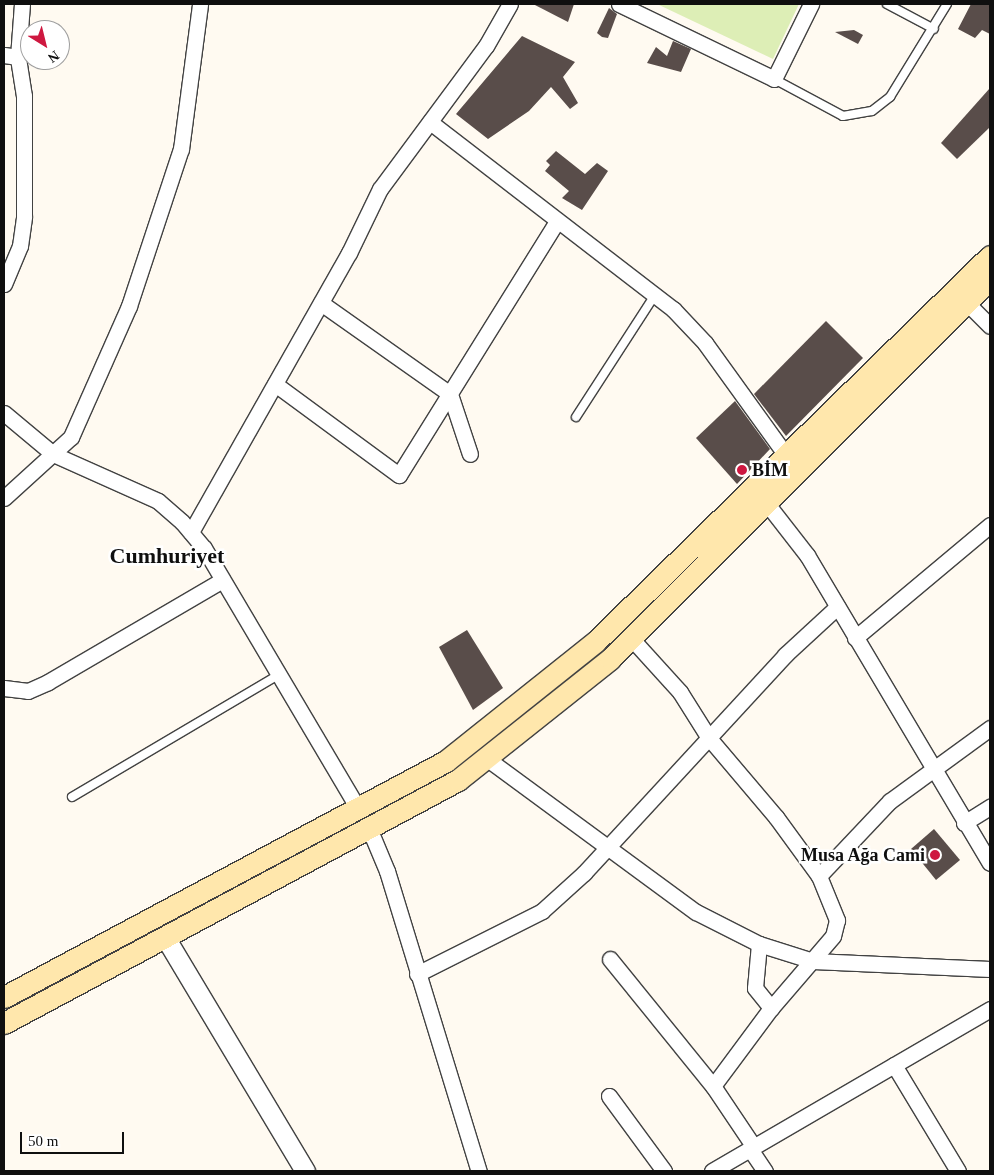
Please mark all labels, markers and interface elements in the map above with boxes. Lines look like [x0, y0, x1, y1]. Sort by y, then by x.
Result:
north arrow [20, 20, 70, 70]
text: N [45, 48, 62, 66]
place label: BİM [752, 459, 788, 481]
marker: BİM [736, 464, 748, 476]
district label: Cumhuriyet [110, 543, 224, 569]
place label: Musa Ağa Cami [800, 844, 925, 866]
marker: Musa Ağa Cami [929, 849, 941, 861]
scale bar [22, 1122, 126, 1154]
text: 50 m [28, 1133, 58, 1149]

